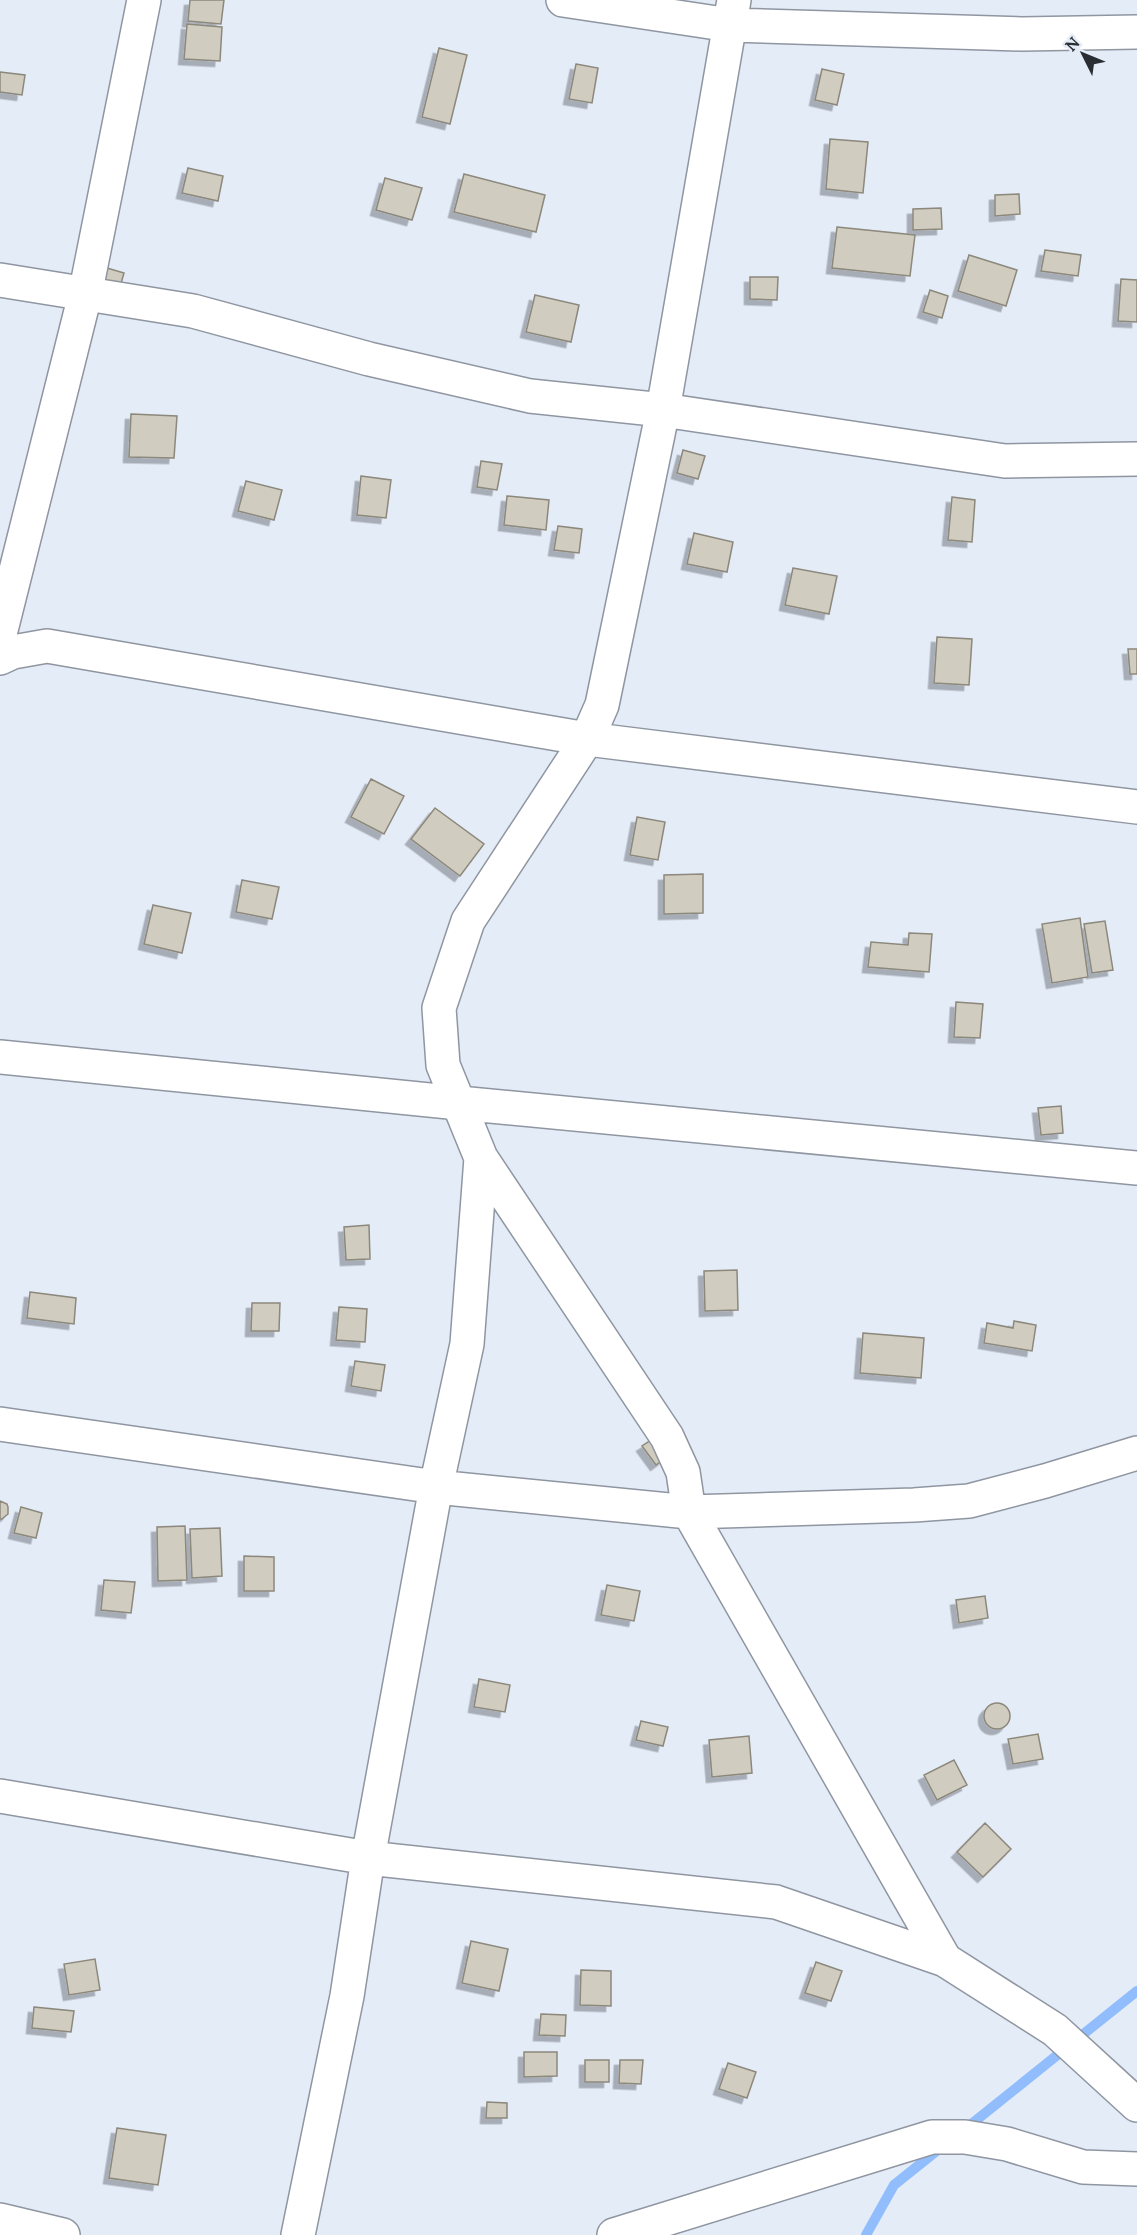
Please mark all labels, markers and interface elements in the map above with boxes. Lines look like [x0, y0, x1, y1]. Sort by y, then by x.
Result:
north arrow [1053, 24, 1113, 84]
text: N [1060, 32, 1084, 55]

